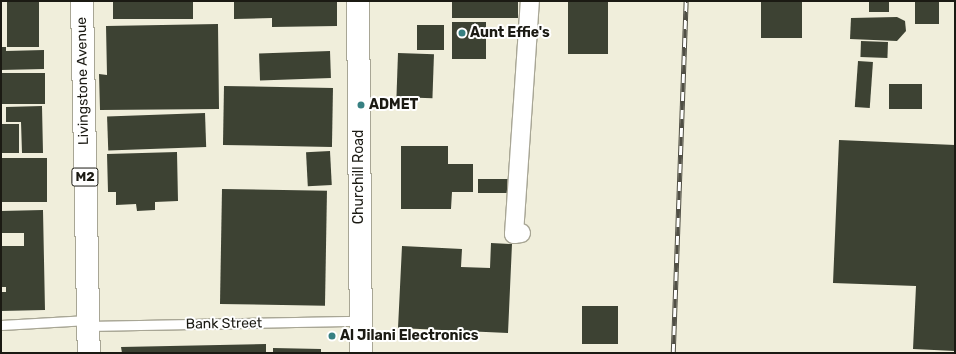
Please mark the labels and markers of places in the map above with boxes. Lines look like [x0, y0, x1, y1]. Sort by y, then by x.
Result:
place label: Aunt Effie's [470, 25, 550, 41]
marker: Aunt Effie's [457, 28, 467, 38]
place label: ADMET [369, 97, 418, 113]
marker: ADMET [356, 100, 366, 110]
place label: Al Jilani Electronics [340, 328, 479, 344]
marker: Al Jilani Electronics [327, 331, 337, 341]

